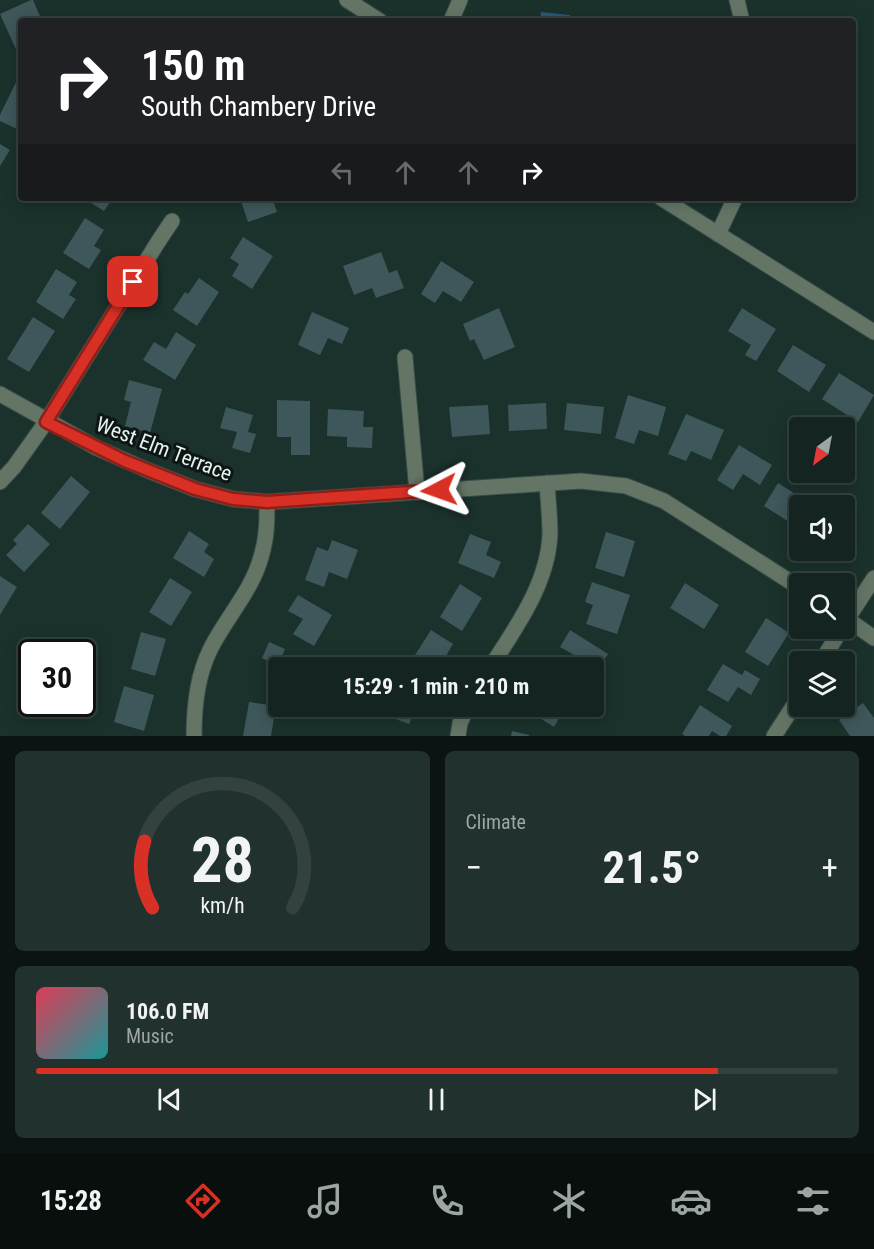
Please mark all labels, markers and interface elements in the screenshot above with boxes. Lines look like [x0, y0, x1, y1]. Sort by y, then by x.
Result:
text: 150 m [141, 41, 246, 90]
icon: right [42, 42, 120, 120]
text: South Chambery Drive [141, 91, 376, 123]
icon: left [326, 156, 359, 189]
icon: ahead [389, 156, 422, 189]
icon: ahead [452, 156, 485, 189]
icon: right [515, 156, 548, 189]
pin [107, 256, 158, 307]
icon: arrive [116, 265, 149, 298]
street label: West Elm Terrace [93, 412, 235, 486]
north arrow [789, 417, 855, 483]
map controls [789, 417, 855, 717]
position arrow [407, 458, 471, 522]
button: sound [789, 495, 855, 561]
button: search [789, 573, 855, 639]
speed limit sign: 30 [18, 639, 96, 717]
button: layers [789, 651, 855, 717]
text: 15:29 · 1 min · 210 m [343, 674, 529, 699]
text: Climate [466, 810, 526, 834]
text: 28 [191, 824, 254, 897]
text: 21.5° [602, 841, 701, 894]
text: − [466, 848, 482, 887]
text: + [822, 848, 838, 887]
text: km/h [200, 893, 244, 918]
text: 106.0 FM [126, 999, 209, 1024]
text: Music [126, 1024, 174, 1048]
icon: previous [153, 1083, 186, 1116]
icon: pause [420, 1083, 453, 1116]
icon: next [688, 1083, 721, 1116]
icon: directions [182, 1180, 224, 1222]
icon: music [304, 1180, 346, 1222]
icon: phone [426, 1180, 468, 1222]
icon: climate [548, 1180, 590, 1222]
icon: car [670, 1180, 712, 1222]
icon: filters [792, 1180, 834, 1222]
text: 15:28 [40, 1185, 102, 1217]

